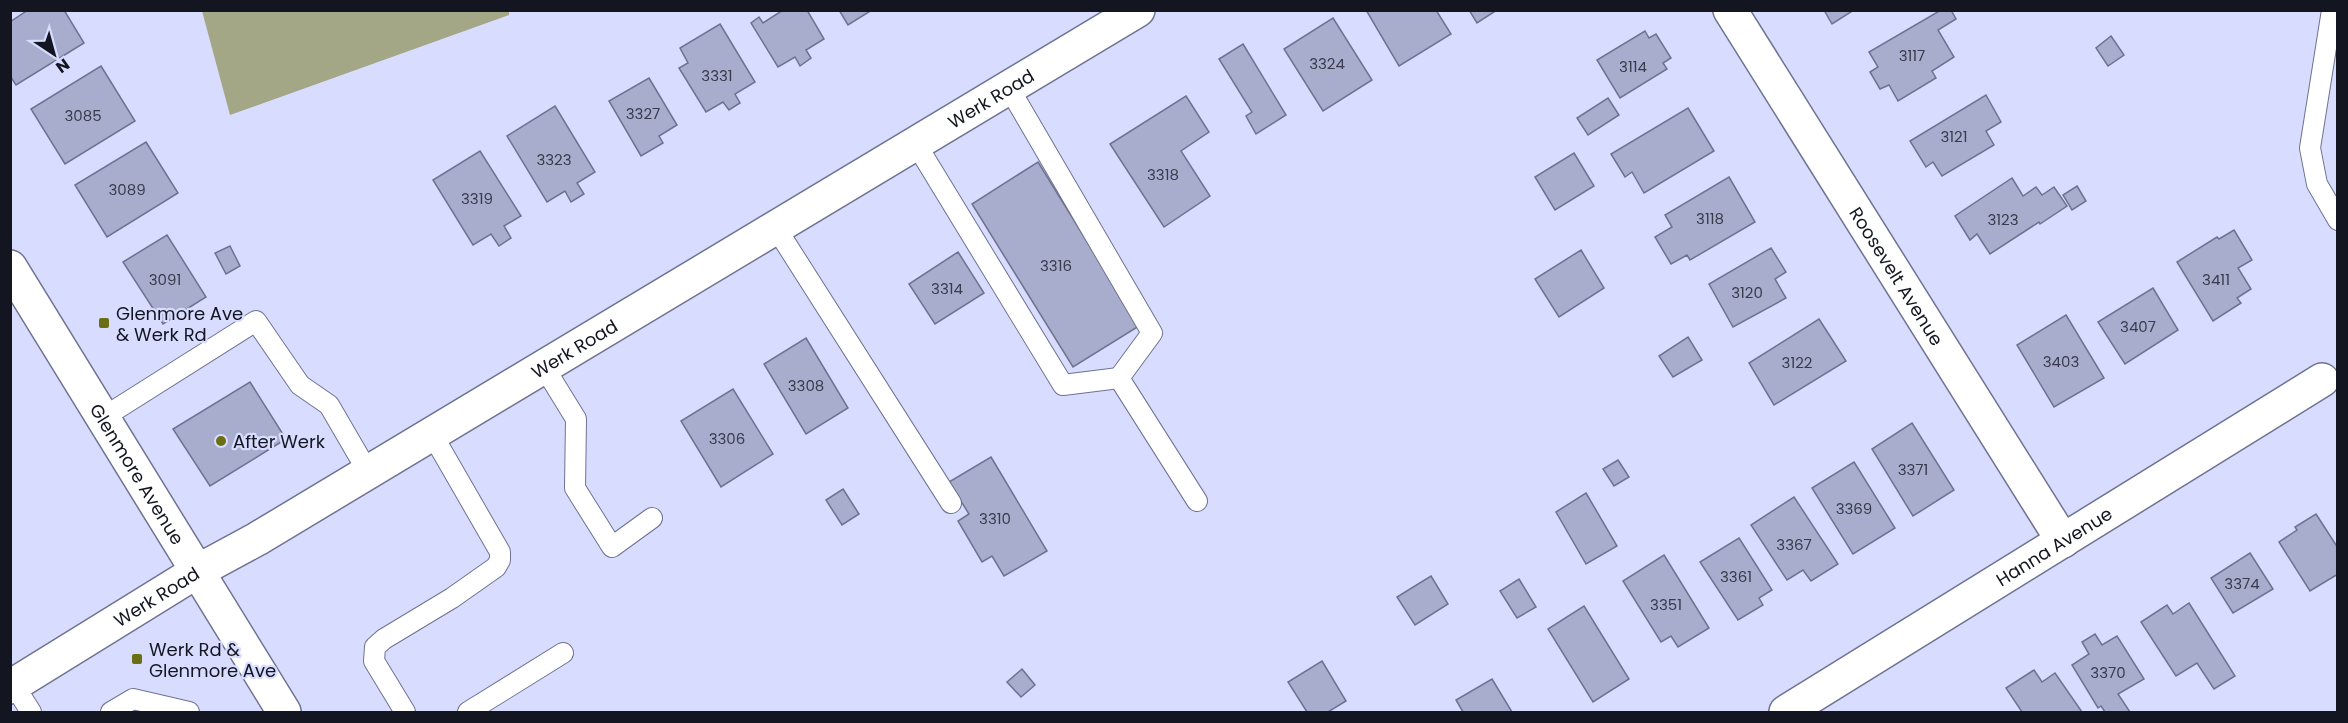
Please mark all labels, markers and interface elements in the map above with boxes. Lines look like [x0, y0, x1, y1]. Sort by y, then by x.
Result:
north arrow [24, 24, 84, 84]
house number: 3117 [1899, 45, 1925, 66]
text: N [51, 53, 74, 79]
house number: 3324 [1309, 53, 1345, 74]
house number: 3114 [1619, 56, 1647, 77]
street label: Werk Road [943, 63, 1039, 134]
house number: 3331 [701, 65, 733, 86]
house number: 3327 [626, 103, 660, 124]
house number: 3085 [64, 105, 102, 126]
house number: 3121 [1940, 126, 1968, 147]
house number: 3323 [536, 149, 572, 170]
house number: 3318 [1147, 164, 1179, 185]
house number: 3089 [108, 179, 146, 200]
house number: 3319 [461, 188, 493, 209]
street label: Roosevelt Avenue [1844, 202, 1950, 350]
house number: 3118 [1696, 208, 1724, 229]
house number: 3123 [1987, 209, 2019, 230]
house number: 3316 [1040, 255, 1072, 276]
house number: 3091 [149, 269, 181, 290]
house number: 3411 [2202, 269, 2230, 290]
house number: 3314 [931, 278, 963, 299]
house number: 3120 [1731, 282, 1763, 303]
place label: Glenmore Ave & Werk Rd [116, 301, 243, 347]
street label: Werk Road [526, 313, 622, 384]
marker: Glenmore Ave & Werk Rd [97, 316, 111, 330]
house number: 3407 [2120, 316, 2156, 337]
house number: 3403 [2043, 351, 2079, 372]
house number: 3122 [1782, 352, 1812, 373]
house number: 3308 [788, 375, 824, 396]
street label: Glenmore Avenue [84, 399, 190, 549]
house number: 3306 [709, 428, 745, 449]
place label: After Werk [233, 429, 326, 454]
marker: After Werk [214, 434, 228, 448]
house number: 3371 [1898, 459, 1928, 480]
house number: 3369 [1836, 498, 1872, 519]
street label: Hanna Avenue [1991, 501, 2117, 592]
house number: 3310 [979, 508, 1011, 529]
house number: 3367 [1776, 534, 1812, 555]
street label: Werk Road [109, 561, 204, 633]
house number: 3361 [1720, 566, 1752, 587]
house number: 3374 [2224, 573, 2260, 594]
house number: 3351 [1650, 594, 1682, 615]
place label: Werk Rd & Glenmore Ave [149, 637, 276, 683]
marker: Werk Rd & Glenmore Ave [130, 652, 144, 666]
house number: 3370 [2090, 662, 2126, 683]

